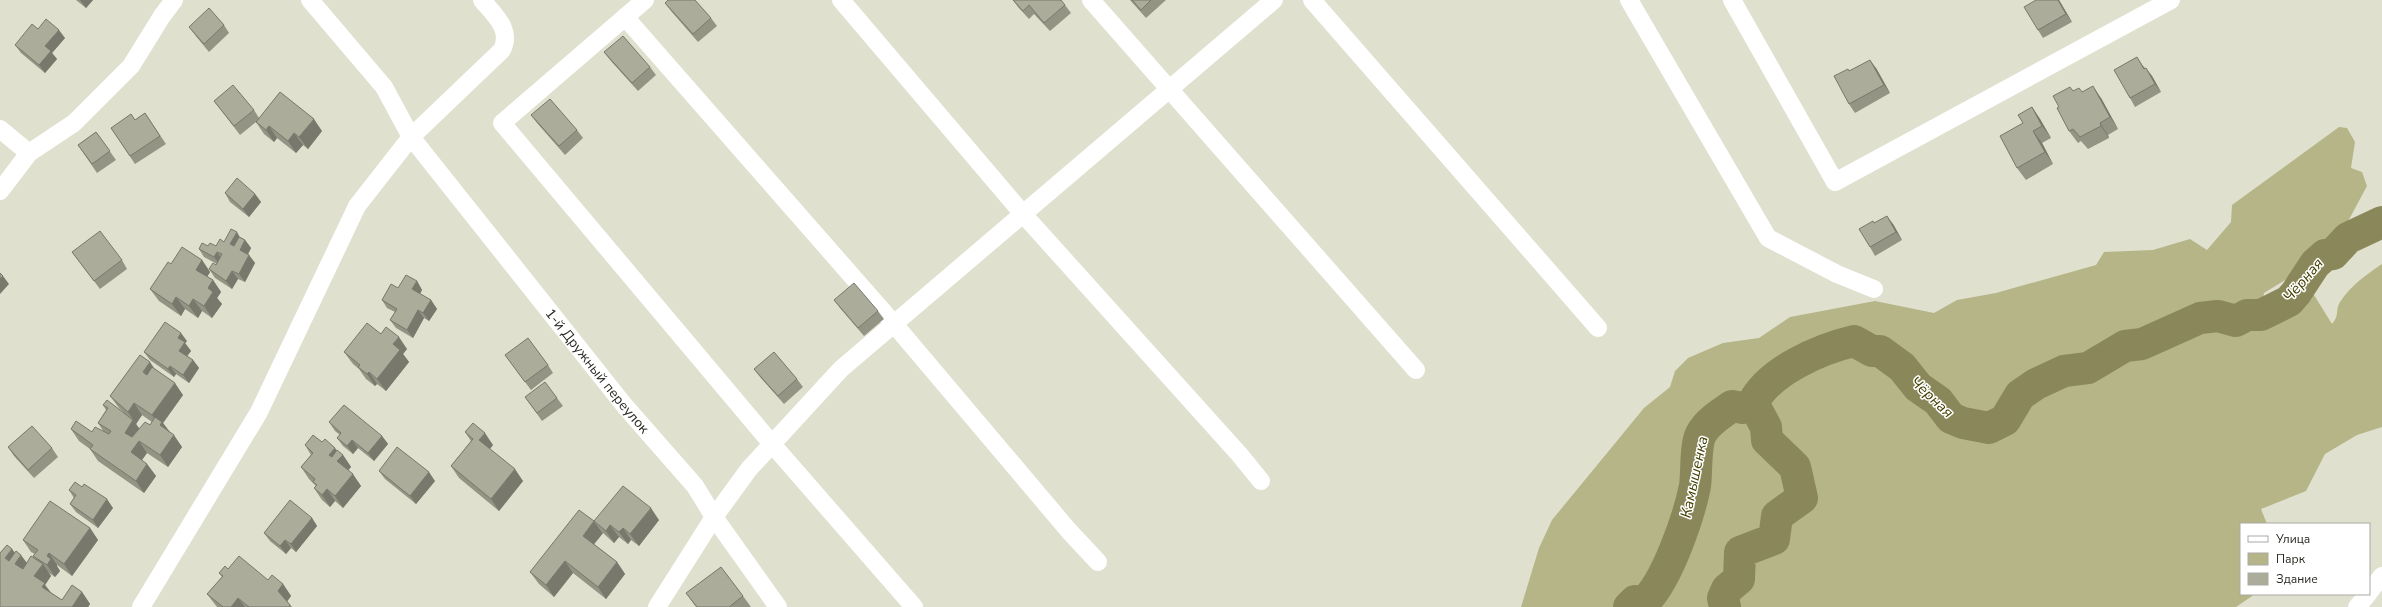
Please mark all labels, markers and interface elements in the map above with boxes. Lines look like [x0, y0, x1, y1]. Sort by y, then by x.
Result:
water label: Чёрная [2278, 254, 2328, 306]
street label: 1-й Дружный переулок [541, 304, 654, 438]
water label: Чёрная [1906, 372, 1958, 422]
water label: Камышенка [1676, 434, 1712, 520]
legend [2240, 523, 2370, 595]
text: Улица [2275, 531, 2310, 547]
text: Парк [2276, 551, 2306, 567]
text: Здание [2276, 571, 2318, 587]

